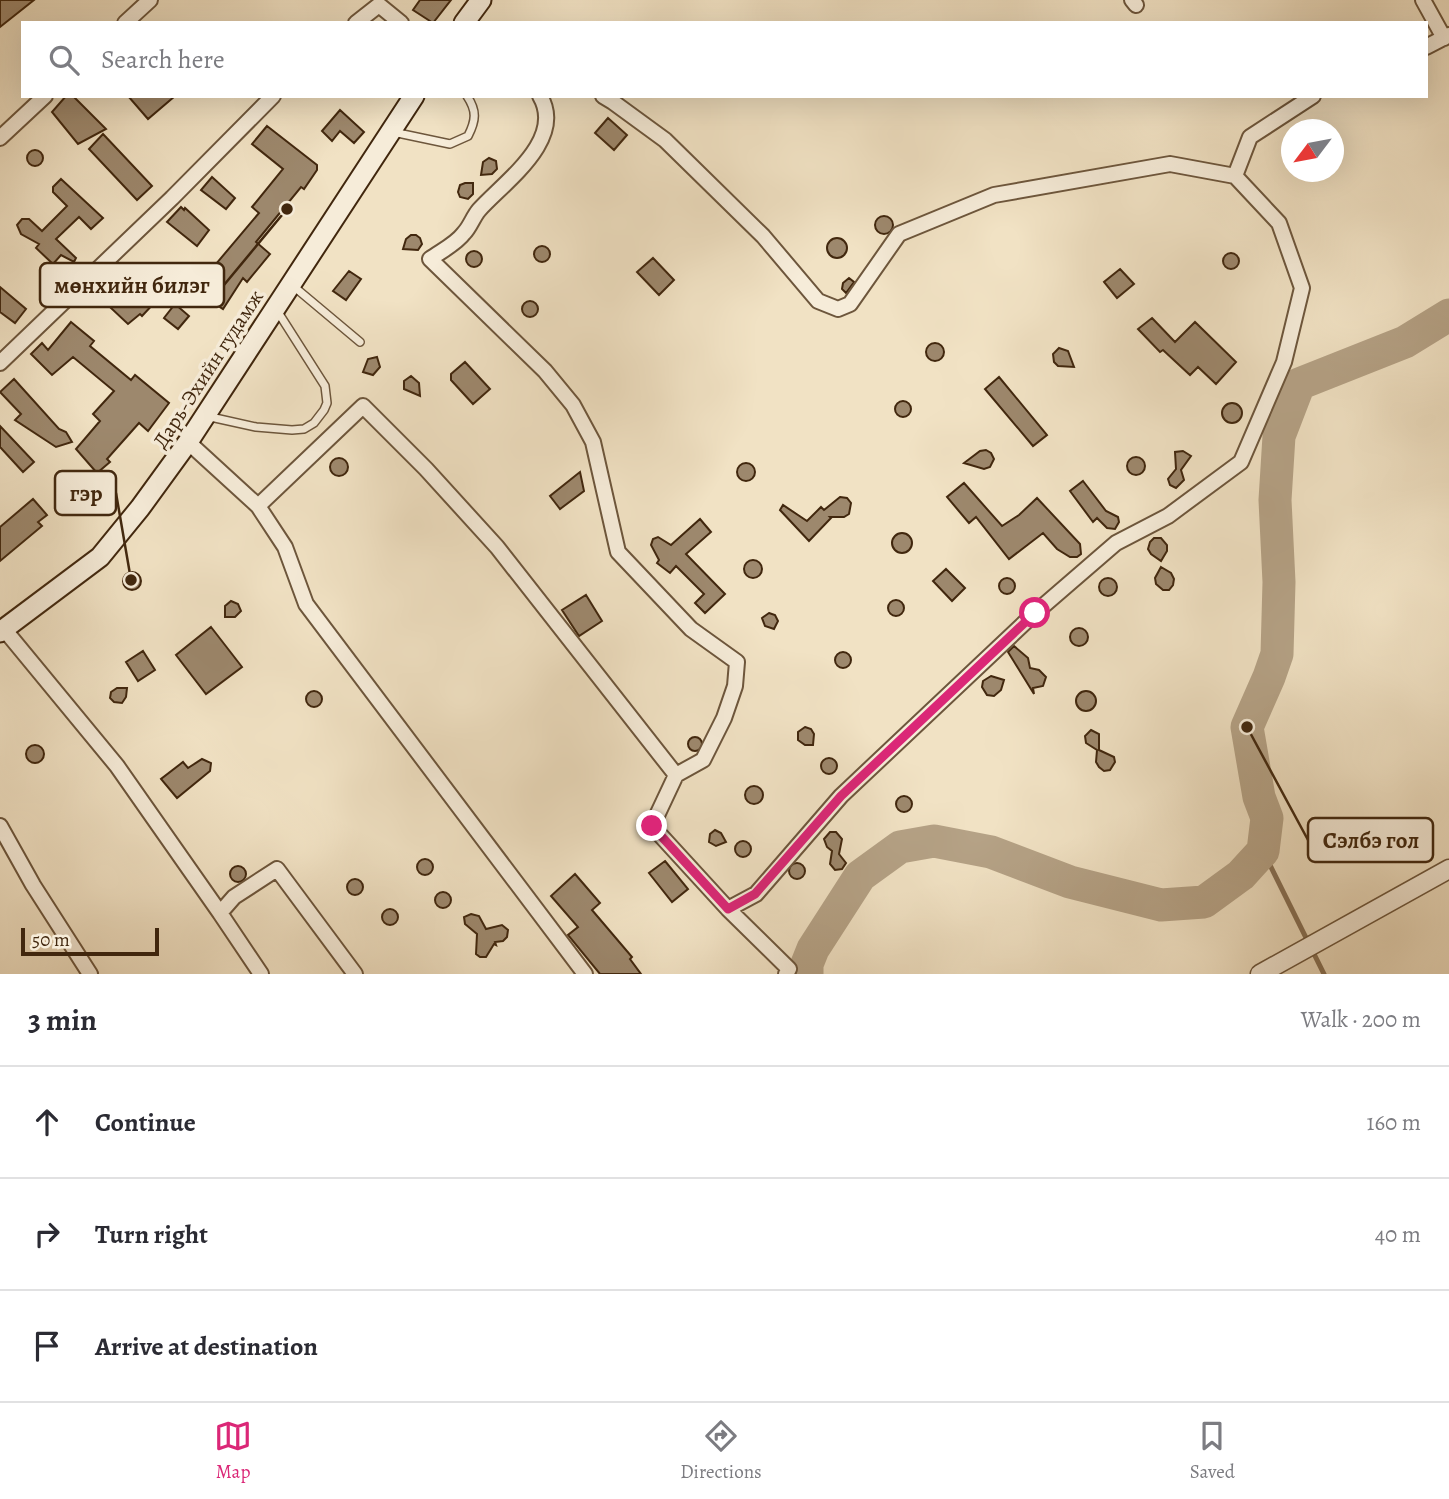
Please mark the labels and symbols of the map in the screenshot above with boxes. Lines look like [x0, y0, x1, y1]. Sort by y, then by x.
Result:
north arrow [1281, 119, 1344, 182]
callout: мөнхийн билэг [40, 263, 224, 307]
text: мөнхийн билэг [54, 270, 210, 301]
street label: Дарь-Эхийн гудамж [146, 284, 270, 454]
callout: гэр [55, 471, 116, 515]
text: гэр [70, 478, 102, 509]
route start [1019, 597, 1050, 628]
route end [636, 810, 667, 841]
callout: Сэлбэ гол [1308, 818, 1433, 862]
text: Сэлбэ гол [1323, 825, 1419, 856]
scale bar [21, 925, 159, 957]

